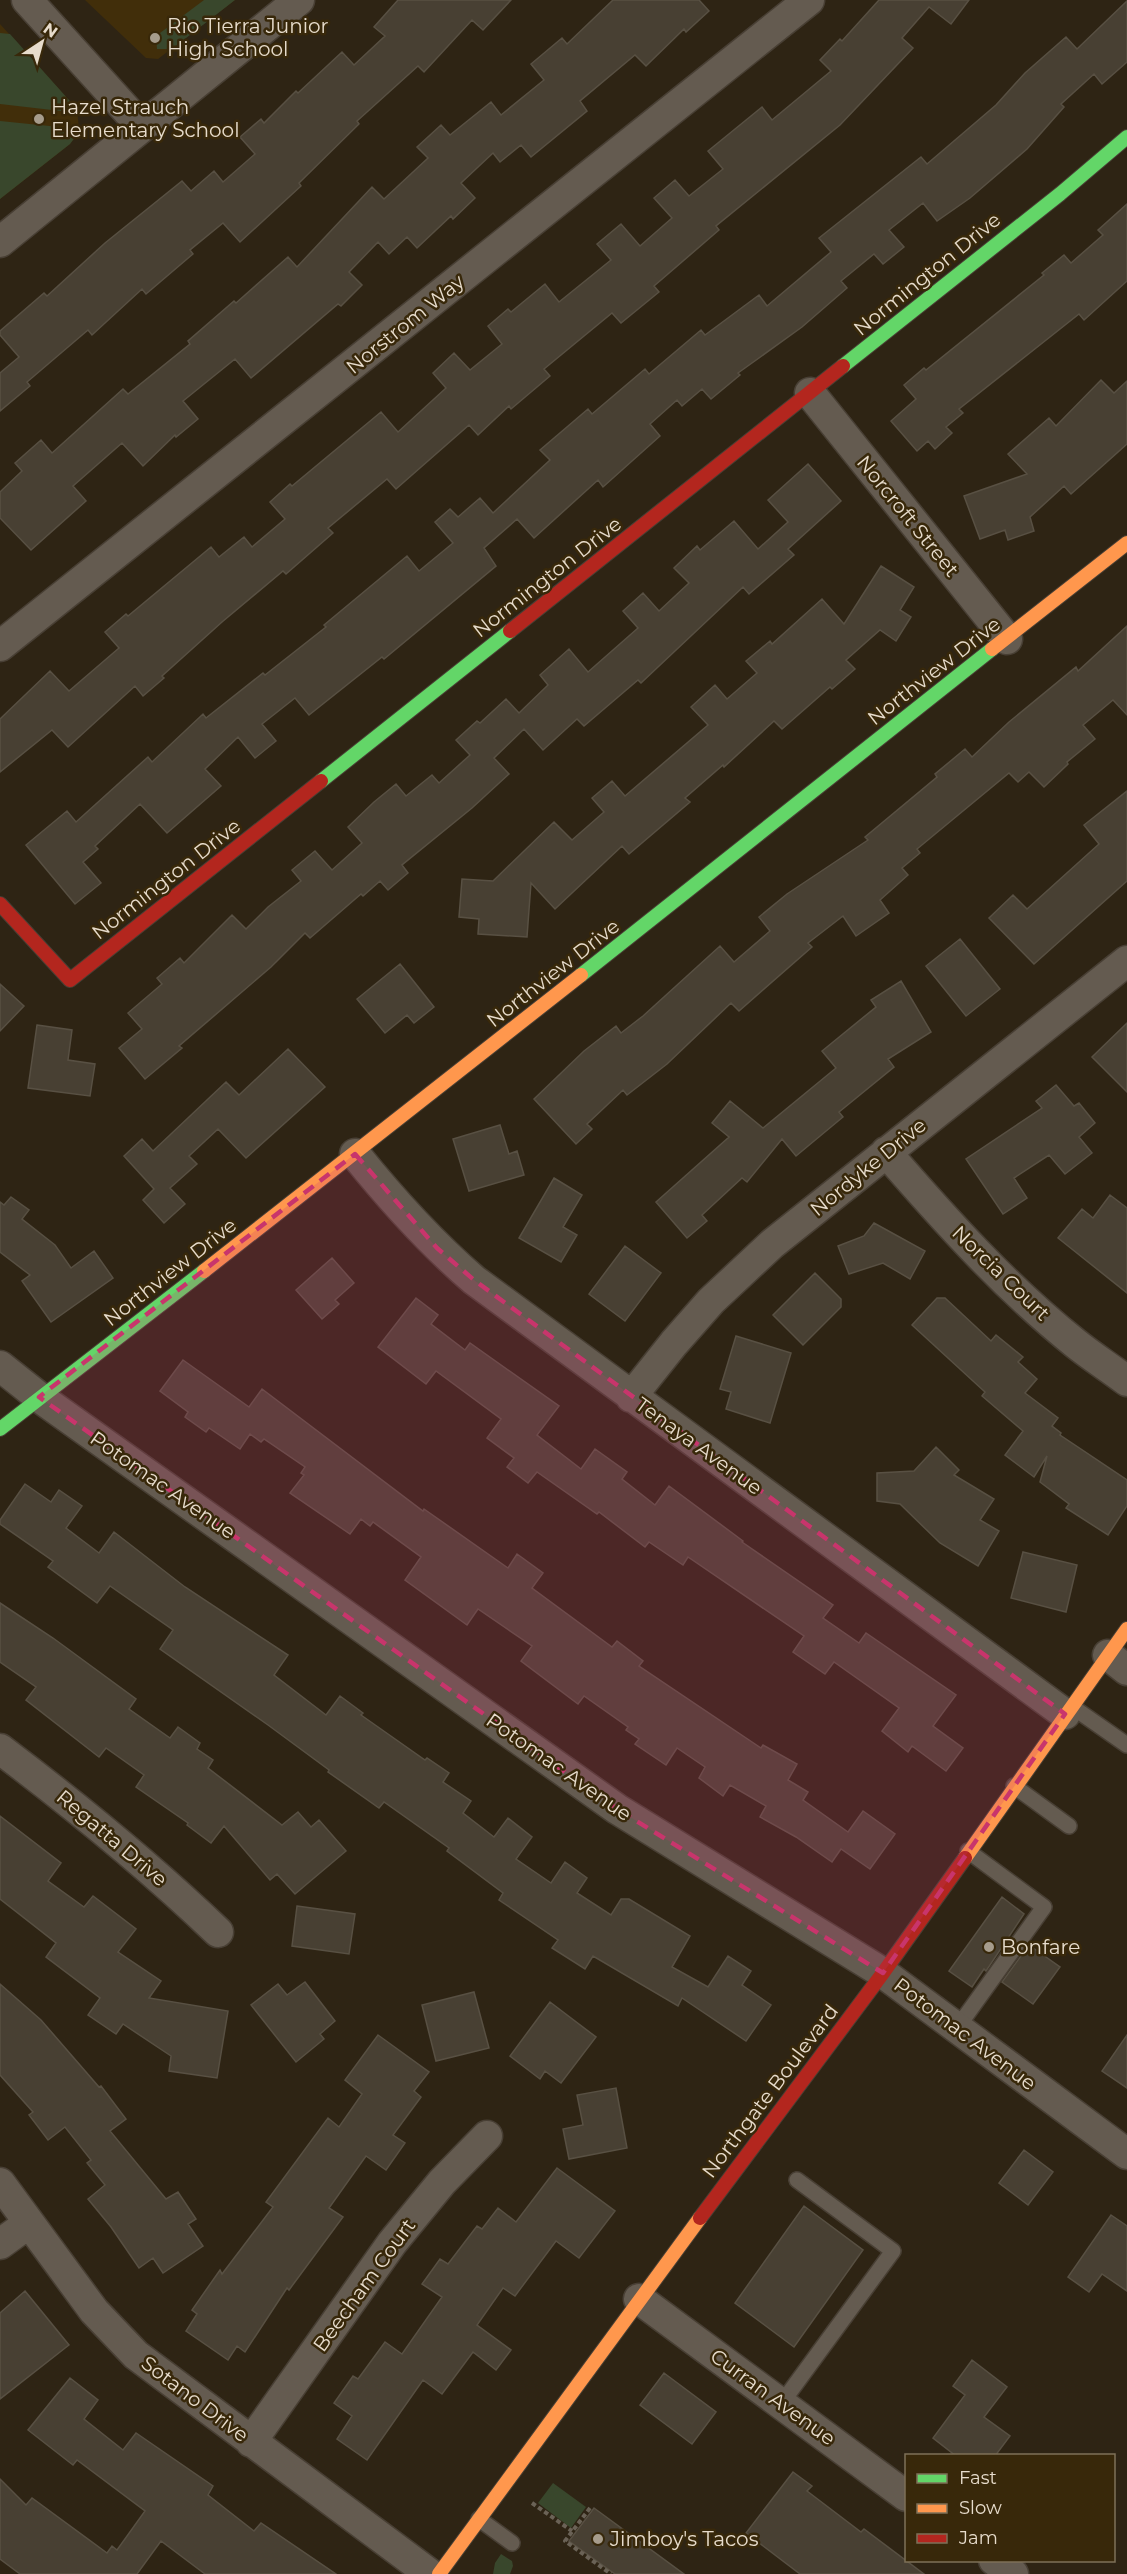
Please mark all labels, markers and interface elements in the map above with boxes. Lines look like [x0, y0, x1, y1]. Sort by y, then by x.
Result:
north arrow [12, 12, 72, 72]
place label: Rio Tierra Junior High School [167, 14, 329, 61]
text: N [40, 19, 61, 42]
marker: Rio Tierra Junior High School [148, 31, 162, 45]
place label: Hazel Strauch Elementary School [51, 95, 240, 142]
marker: Hazel Strauch Elementary School [32, 112, 46, 126]
street label: Normington Drive [849, 207, 1005, 341]
street label: Norstrom Way [341, 269, 469, 379]
street label: Norcroft Street [852, 451, 964, 581]
street label: Normington Drive [468, 512, 626, 642]
street label: Northview Drive [863, 612, 1005, 730]
street label: Normington Drive [87, 814, 245, 944]
street label: Northview Drive [482, 914, 624, 1032]
street label: Nordyke Drive [805, 1113, 931, 1221]
street label: Northview Drive [99, 1213, 241, 1331]
street label: Norcia Court [947, 1221, 1055, 1325]
street label: Tenaya Avenue [631, 1392, 767, 1500]
street label: Potomac Avenue [86, 1426, 240, 1544]
street label: Potomac Avenue [482, 1708, 636, 1826]
street label: Regatta Drive [52, 1785, 172, 1891]
place label: Bonfare [1001, 1935, 1080, 1959]
marker: Bonfare [982, 1940, 996, 1954]
street label: Potomac Avenue [889, 1973, 1041, 2095]
street label: Northgate Boulevard [697, 1999, 843, 2183]
street label: Beecham Court [308, 2214, 420, 2356]
street label: Curran Avenue [706, 2344, 840, 2450]
street label: Sotano Drive [137, 2351, 253, 2447]
legend [905, 2454, 1115, 2562]
text: Fast [959, 2467, 997, 2489]
text: Slow [959, 2497, 1002, 2519]
place label: Jimboy's Tacos [609, 2527, 759, 2551]
text: Jam [958, 2527, 998, 2549]
marker: Jimboy's Tacos [591, 2532, 605, 2546]

